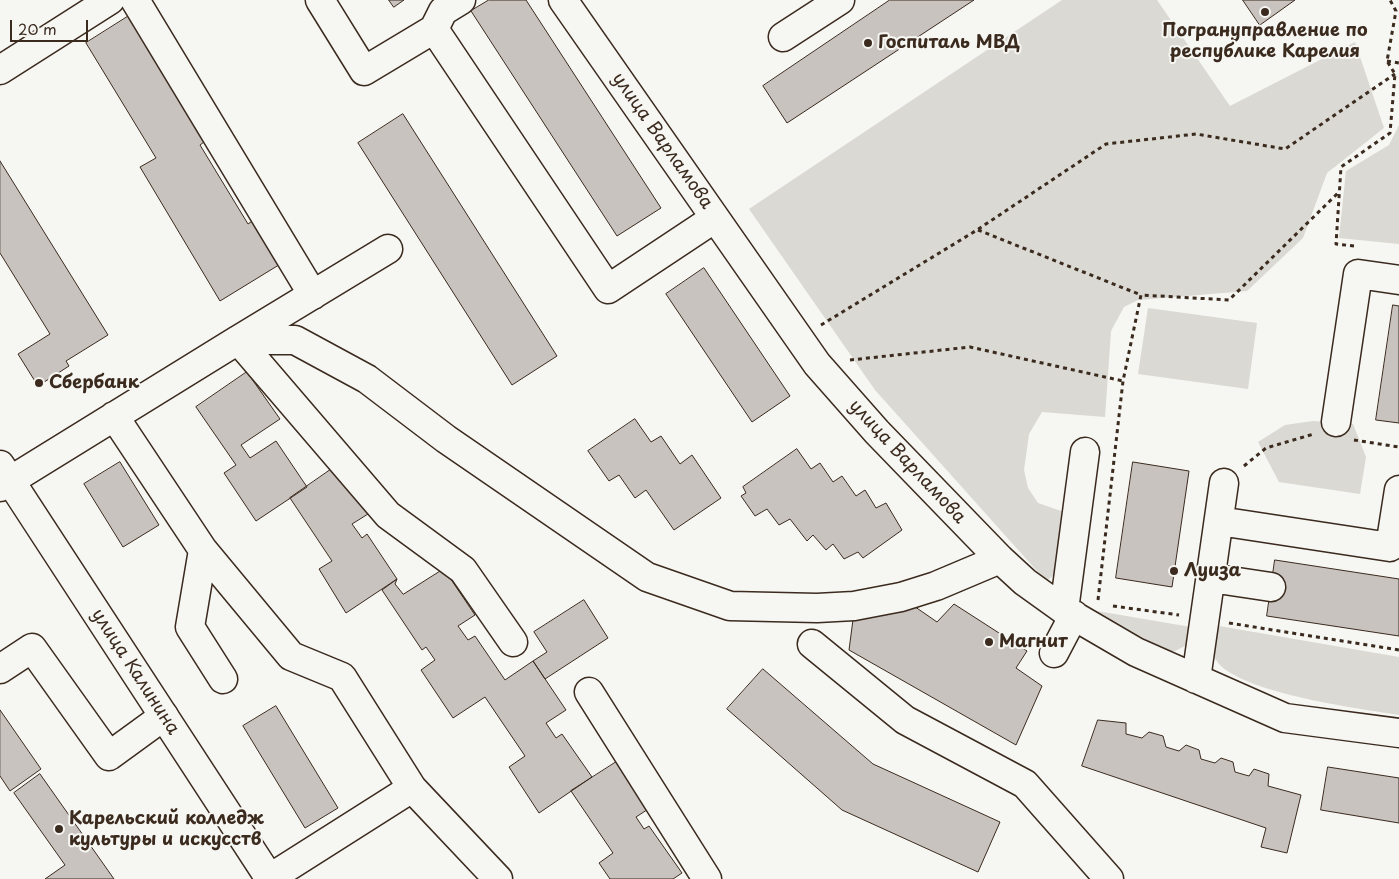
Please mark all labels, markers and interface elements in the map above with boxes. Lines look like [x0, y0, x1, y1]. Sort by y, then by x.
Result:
marker: Погрануправление по республике Карелия [1259, 6, 1271, 18]
scale bar [12, 10, 90, 42]
text: 20 m [18, 17, 57, 40]
place label: Погрануправление по республике Карелия [1162, 20, 1368, 62]
place label: Госпиталь МВД [878, 32, 1020, 54]
marker: Госпиталь МВД [862, 37, 874, 49]
street label: улица Варламова [607, 69, 717, 213]
place label: Сбербанк [49, 372, 139, 394]
marker: Сбербанк [33, 377, 45, 389]
street label: улица Варламова [844, 396, 970, 528]
place label: Луиза [1184, 560, 1241, 582]
marker: Луиза [1168, 565, 1180, 577]
street label: улица Калинина [86, 605, 184, 739]
place label: Магнит [999, 631, 1067, 653]
marker: Магнит [983, 636, 995, 648]
place label: Карельский колледж культуры и искусств [69, 808, 264, 851]
marker: Карельский колледж культуры и искусств [53, 823, 65, 835]

